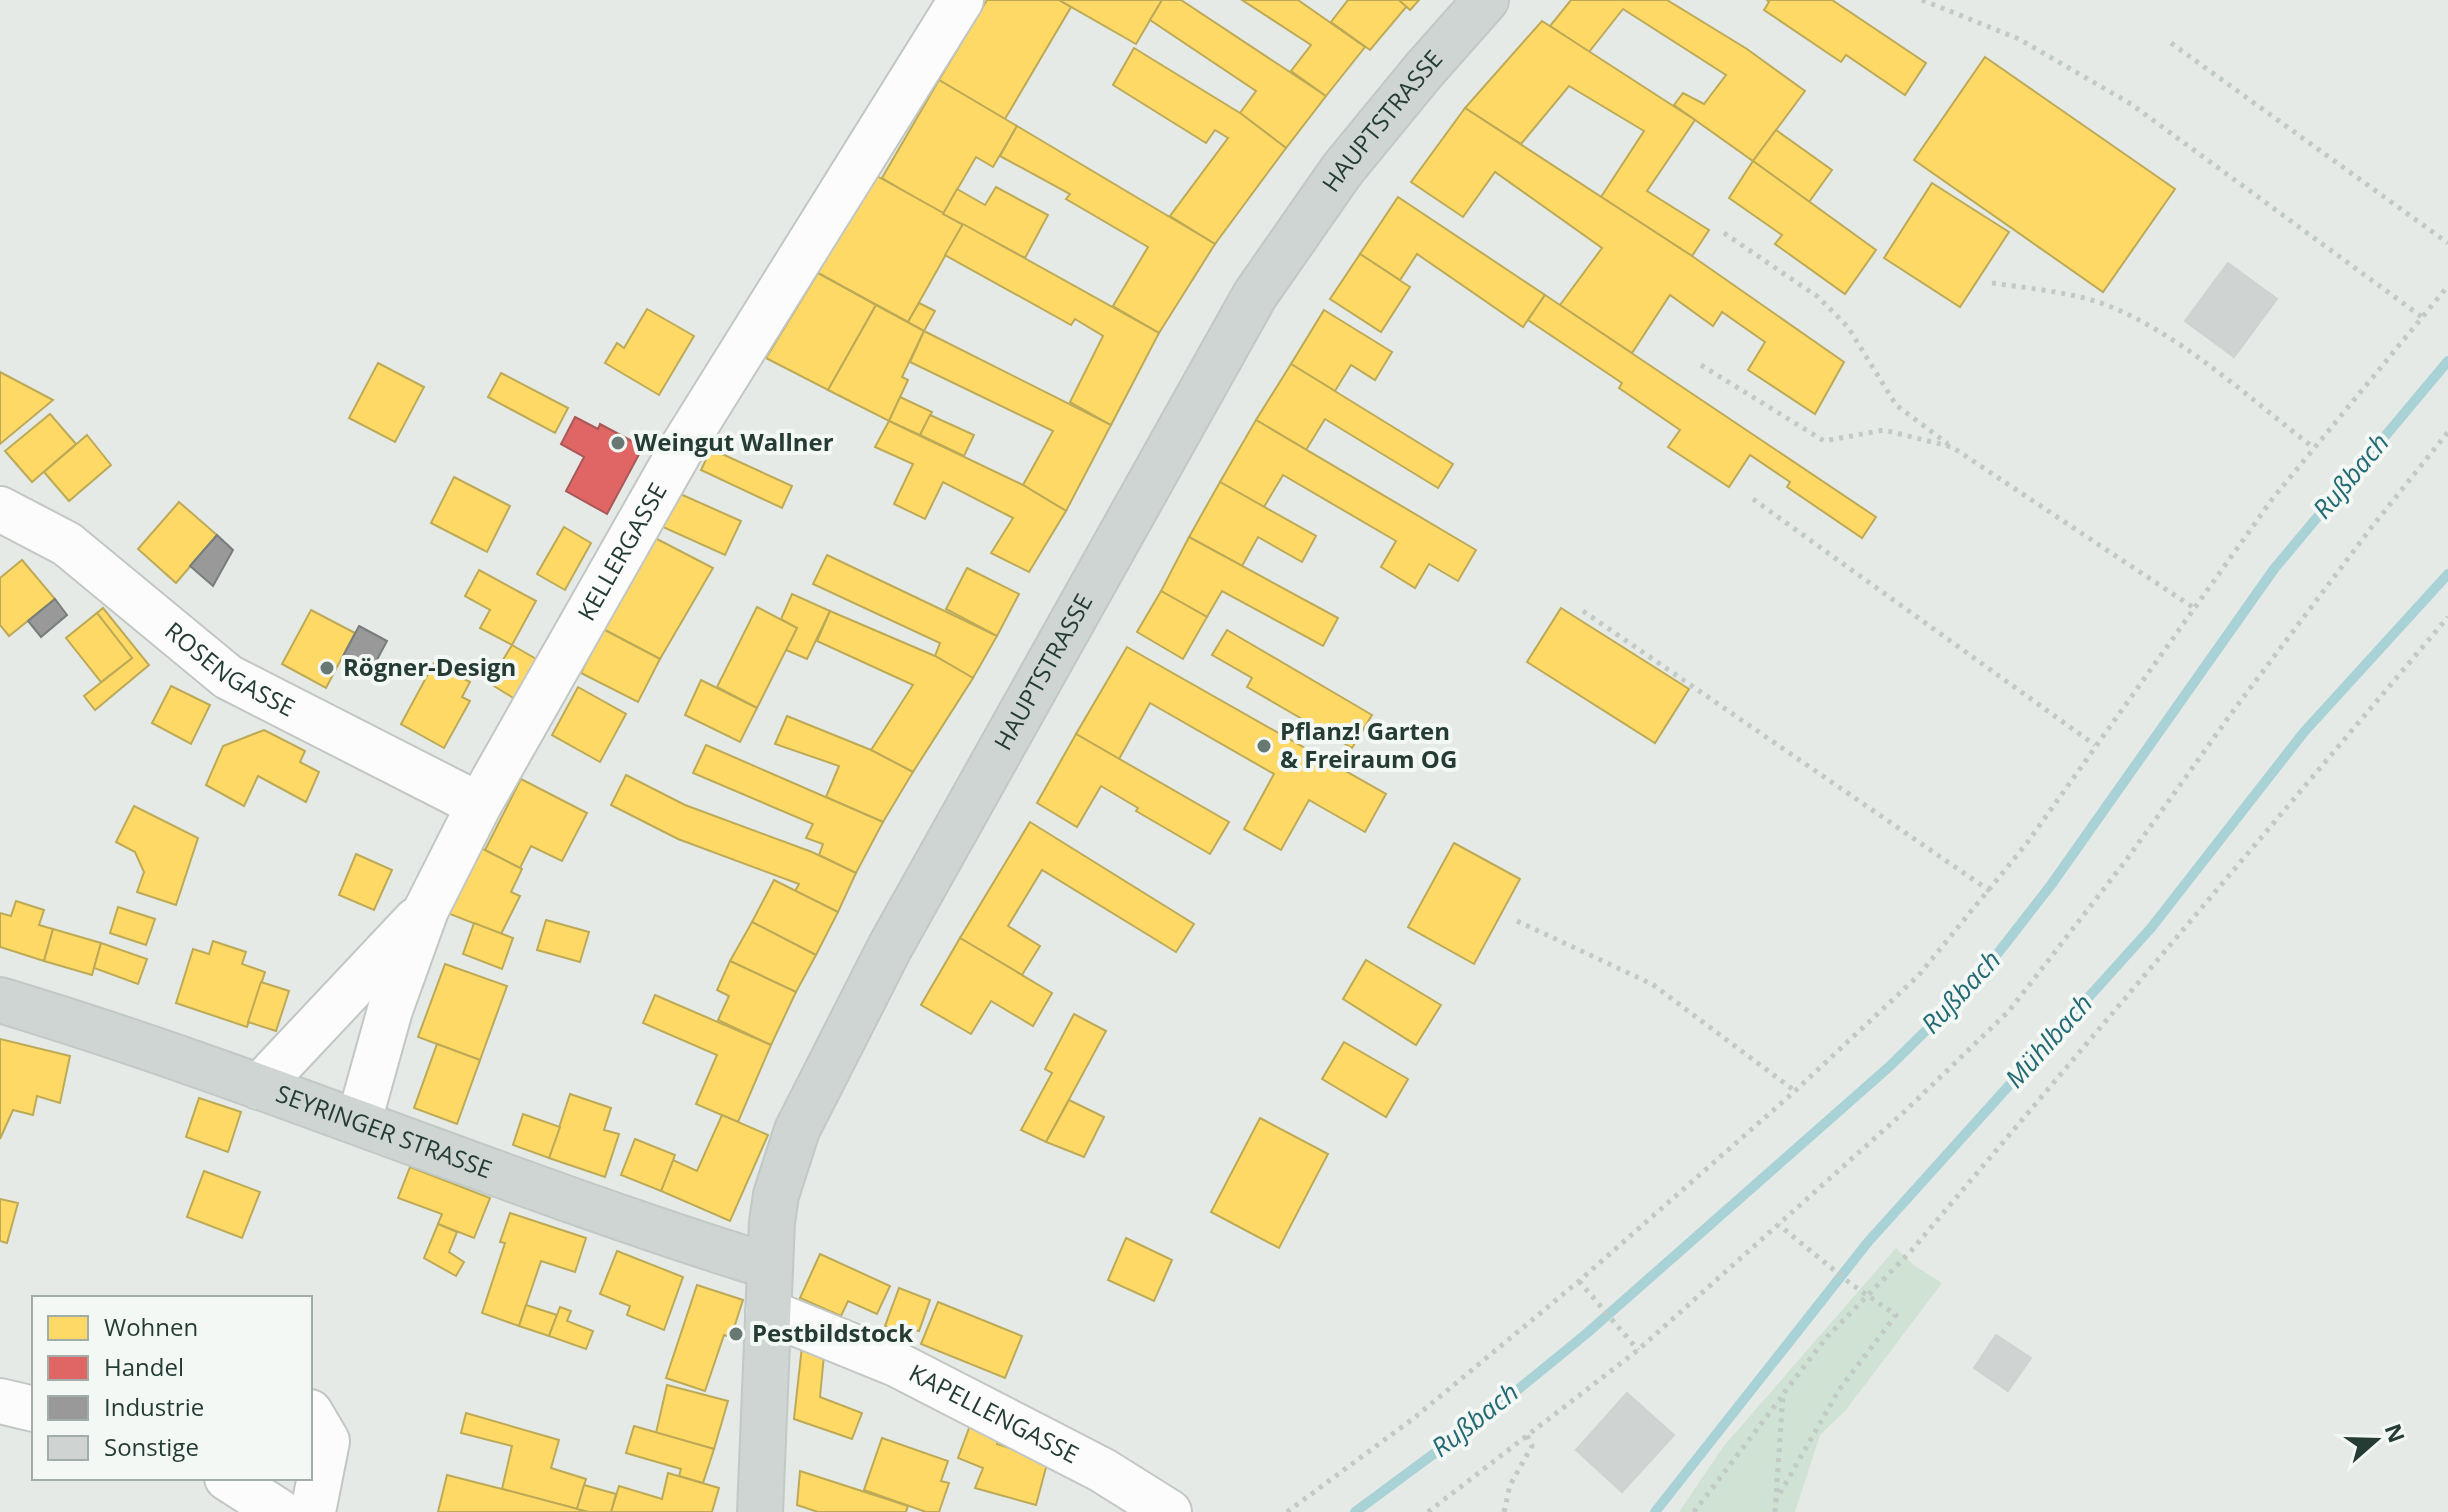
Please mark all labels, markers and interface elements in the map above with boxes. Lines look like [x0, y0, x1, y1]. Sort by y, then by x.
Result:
street label: HAUPTSTRASSE [1314, 42, 1449, 198]
place label: Weingut Wallner [634, 425, 834, 458]
water label: Rußbach [2304, 425, 2397, 526]
marker: Weingut Wallner [609, 434, 627, 452]
street label: KELLERGASSE [569, 476, 674, 626]
street label: HAUPTSTRASSE [986, 587, 1099, 756]
street label: ROSENGASSE [159, 614, 301, 723]
place label: Rögner-Design [343, 650, 516, 683]
marker: Rögner-Design [318, 659, 336, 677]
place label: Pflanz! Garten & Freiraum OG [1280, 714, 1457, 775]
marker: Pflanz! Garten & Freiraum OG [1255, 737, 1273, 755]
water label: Rußbach [1913, 942, 2008, 1041]
water label: Mühlbach [1996, 986, 2100, 1095]
street label: SEYRINGER STRASSE [272, 1076, 497, 1185]
legend [32, 1296, 312, 1480]
text: Wohnen [104, 1310, 198, 1343]
place label: Pestbildstock [752, 1316, 913, 1349]
marker: Pestbildstock [727, 1325, 745, 1343]
text: Handel [104, 1350, 184, 1383]
street label: KAPELLENGASSE [904, 1356, 1085, 1470]
water label: Rußbach [1423, 1374, 1525, 1465]
text: Industrie [104, 1390, 204, 1423]
north arrow [2336, 1400, 2416, 1480]
text: N [2379, 1419, 2413, 1446]
text: Sonstige [104, 1430, 199, 1463]

